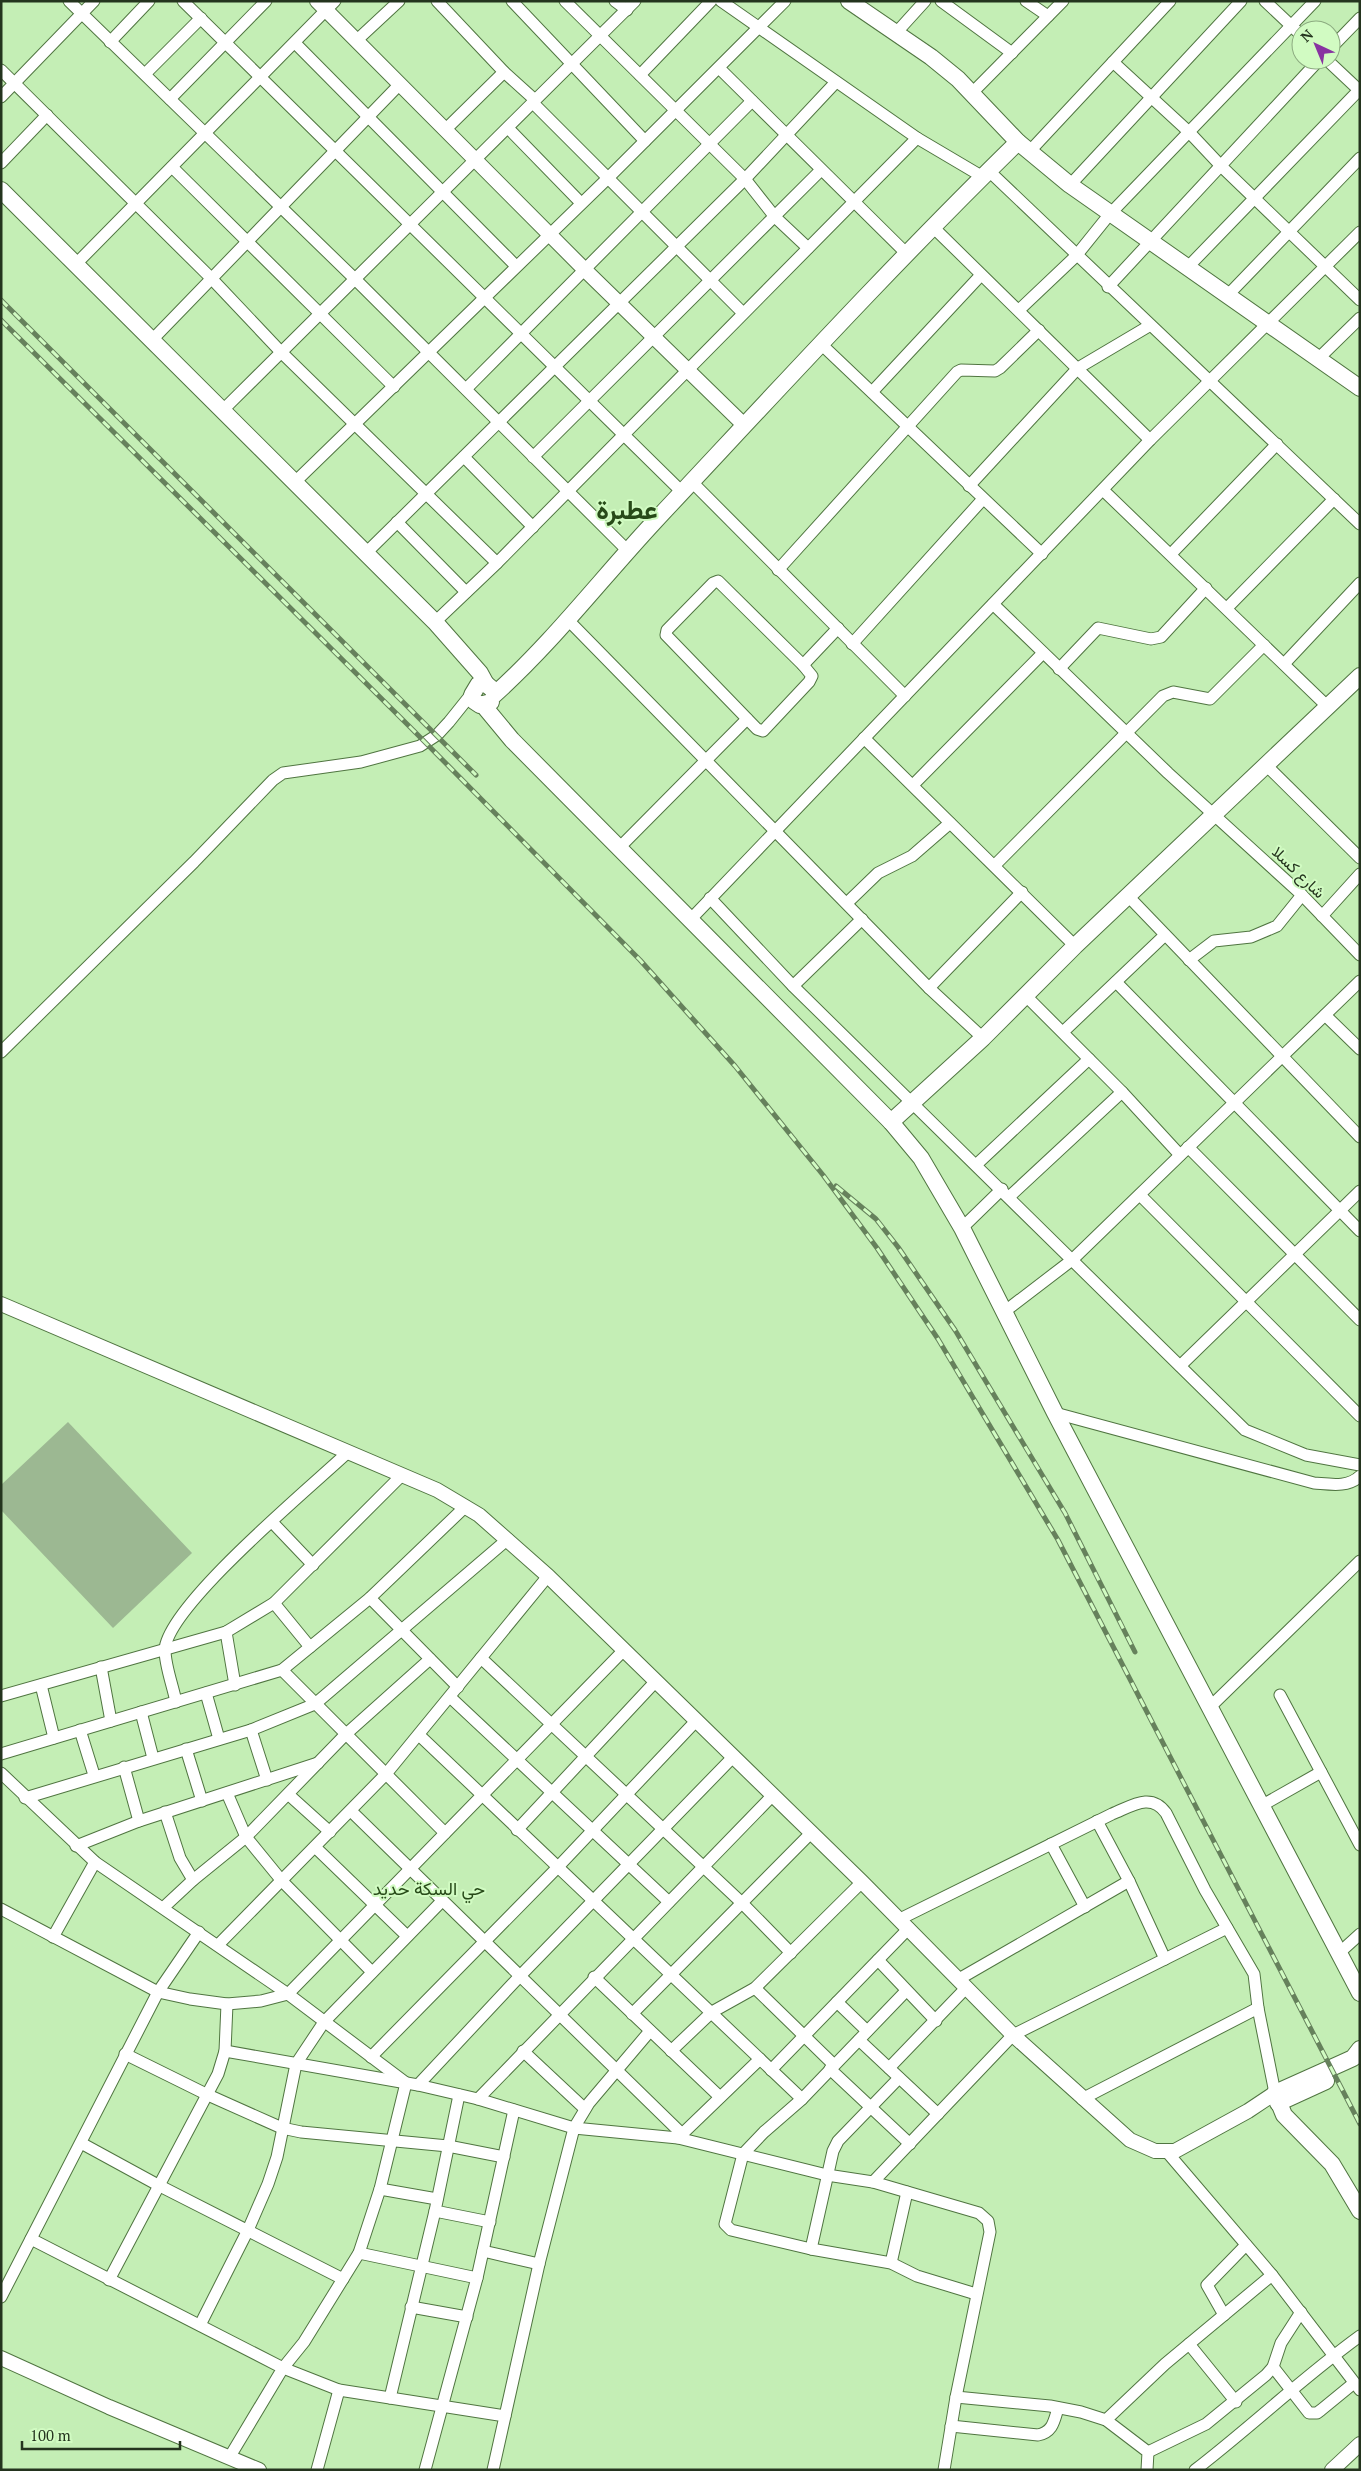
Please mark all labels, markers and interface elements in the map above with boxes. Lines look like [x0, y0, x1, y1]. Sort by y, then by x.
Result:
north arrow [1291, 20, 1341, 70]
text: N [1296, 25, 1317, 46]
district label: عطبرة [596, 492, 658, 526]
street label: شارع كسلا [1267, 841, 1330, 904]
district label: حي السكة حديد [373, 1876, 485, 1904]
scale bar [22, 2418, 180, 2450]
text: 100 m [30, 2425, 71, 2445]

